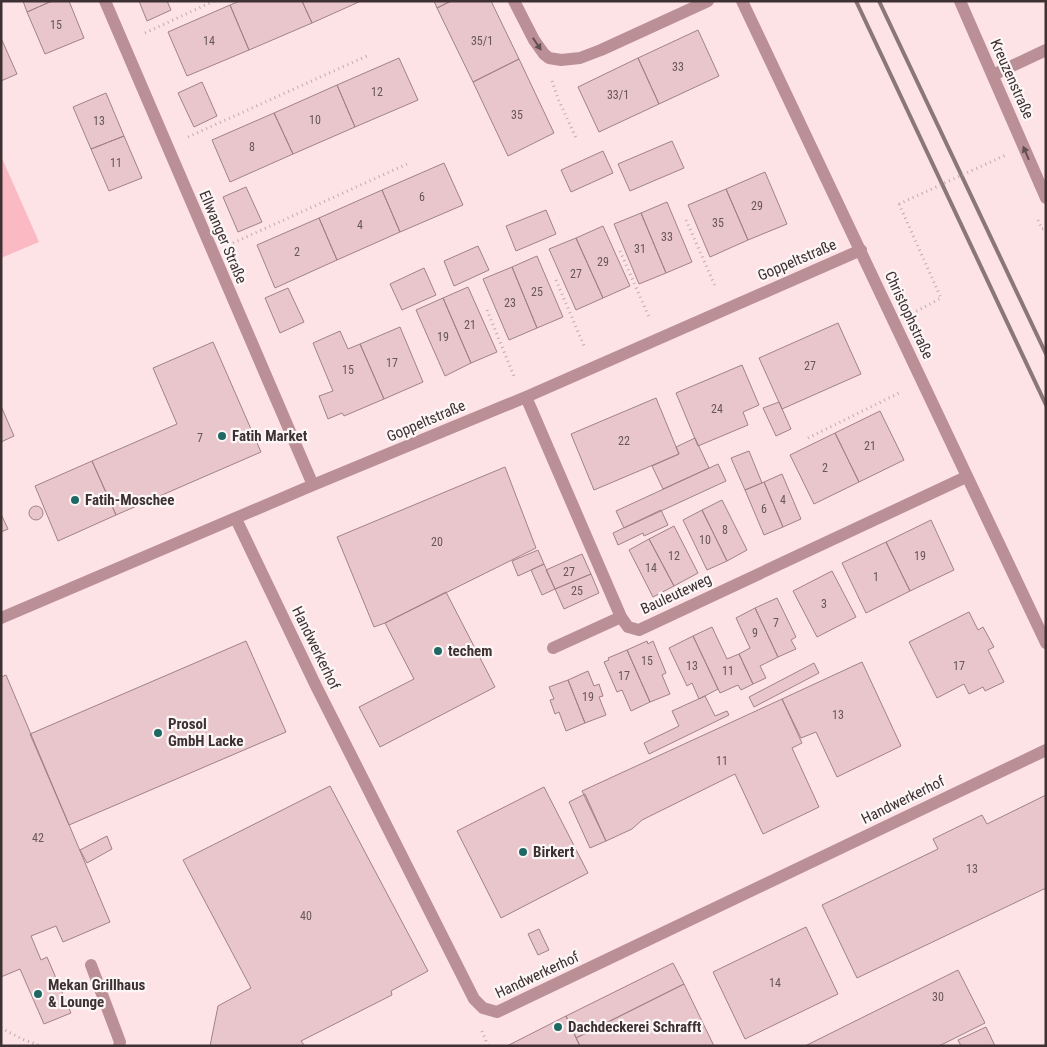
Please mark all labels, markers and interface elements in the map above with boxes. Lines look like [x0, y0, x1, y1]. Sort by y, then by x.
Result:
house number: 15 [50, 18, 62, 32]
house number: 14 [203, 34, 215, 48]
house number: 35/1 [471, 34, 493, 48]
street label: Kreuzenstraße [986, 36, 1038, 122]
one-way arrow [532, 37, 542, 51]
house number: 33 [672, 60, 684, 74]
house number: 12 [371, 85, 383, 99]
house number: 33/1 [607, 88, 629, 102]
house number: 35 [511, 108, 523, 122]
house number: 10 [309, 113, 321, 127]
house number: 13 [93, 114, 105, 128]
house number: 8 [249, 140, 255, 154]
one-way arrow [1022, 146, 1030, 160]
house number: 11 [110, 156, 122, 170]
street label: Ellwanger Straße [195, 188, 251, 286]
house number: 6 [419, 190, 425, 204]
house number: 29 [751, 199, 763, 213]
house number: 35 [712, 216, 724, 230]
house number: 4 [357, 218, 363, 232]
house number: 33 [661, 230, 673, 244]
street label: Goppeltstraße [755, 235, 839, 285]
house number: 31 [634, 242, 646, 256]
house number: 2 [294, 245, 300, 259]
house number: 29 [597, 255, 609, 269]
house number: 27 [570, 267, 582, 281]
street label: Christophstraße [881, 268, 937, 362]
house number: 25 [531, 285, 543, 299]
house number: 23 [504, 296, 516, 310]
house number: 21 [464, 318, 476, 332]
house number: 19 [437, 330, 449, 344]
house number: 17 [386, 356, 398, 370]
house number: 27 [804, 359, 816, 373]
house number: 15 [342, 363, 354, 377]
street label: Goppeltstraße [384, 396, 468, 446]
house number: 24 [711, 402, 723, 416]
place label: Fatih Market [232, 427, 308, 445]
marker: Fatih Market [216, 430, 228, 442]
house number: 7 [197, 431, 203, 445]
house number: 22 [618, 434, 630, 448]
house number: 21 [864, 439, 876, 453]
house number: 2 [822, 461, 828, 475]
place label: Fatih-Moschee [85, 491, 174, 509]
house number: 4 [780, 493, 786, 507]
marker: Fatih-Moschee [69, 494, 81, 506]
house number: 6 [761, 502, 767, 516]
house number: 8 [722, 523, 728, 537]
house number: 10 [699, 533, 711, 547]
house number: 20 [431, 535, 443, 549]
house number: 12 [668, 549, 680, 563]
house number: 19 [914, 549, 926, 563]
house number: 14 [645, 561, 657, 575]
house number: 27 [563, 565, 575, 579]
street label: Bauleuteweg [638, 570, 714, 618]
house number: 1 [873, 570, 879, 584]
house number: 25 [571, 584, 583, 598]
house number: 3 [821, 597, 827, 611]
street label: Handwerkerhof [288, 603, 344, 693]
house number: 7 [773, 616, 779, 630]
house number: 9 [752, 626, 758, 640]
place label: techem [448, 642, 492, 660]
marker: techem [432, 645, 444, 657]
house number: 15 [641, 654, 653, 668]
house number: 13 [686, 659, 698, 673]
house number: 17 [953, 659, 965, 673]
house number: 11 [722, 664, 734, 678]
house number: 17 [618, 669, 630, 683]
house number: 19 [582, 690, 594, 704]
house number: 13 [832, 708, 844, 722]
place label: Prosol GmbH Lacke [168, 715, 243, 750]
marker: Prosol GmbH Lacke [152, 727, 164, 739]
house number: 11 [716, 754, 728, 768]
street label: Handwerkerhof [858, 772, 948, 828]
house number: 42 [32, 831, 44, 845]
place label: Birkert [533, 843, 575, 861]
marker: Birkert [517, 846, 529, 858]
house number: 13 [966, 862, 978, 876]
house number: 40 [300, 909, 312, 923]
street label: Handwerkerhof [492, 948, 582, 1002]
place label: Mekan Grillhaus & Lounge [48, 976, 146, 1011]
house number: 14 [769, 976, 781, 990]
marker: Mekan Grillhaus & Lounge [32, 988, 44, 1000]
house number: 30 [932, 990, 944, 1004]
place label: Dachdeckerei Schrafft [568, 1018, 702, 1036]
marker: Dachdeckerei Schrafft [552, 1021, 564, 1033]

